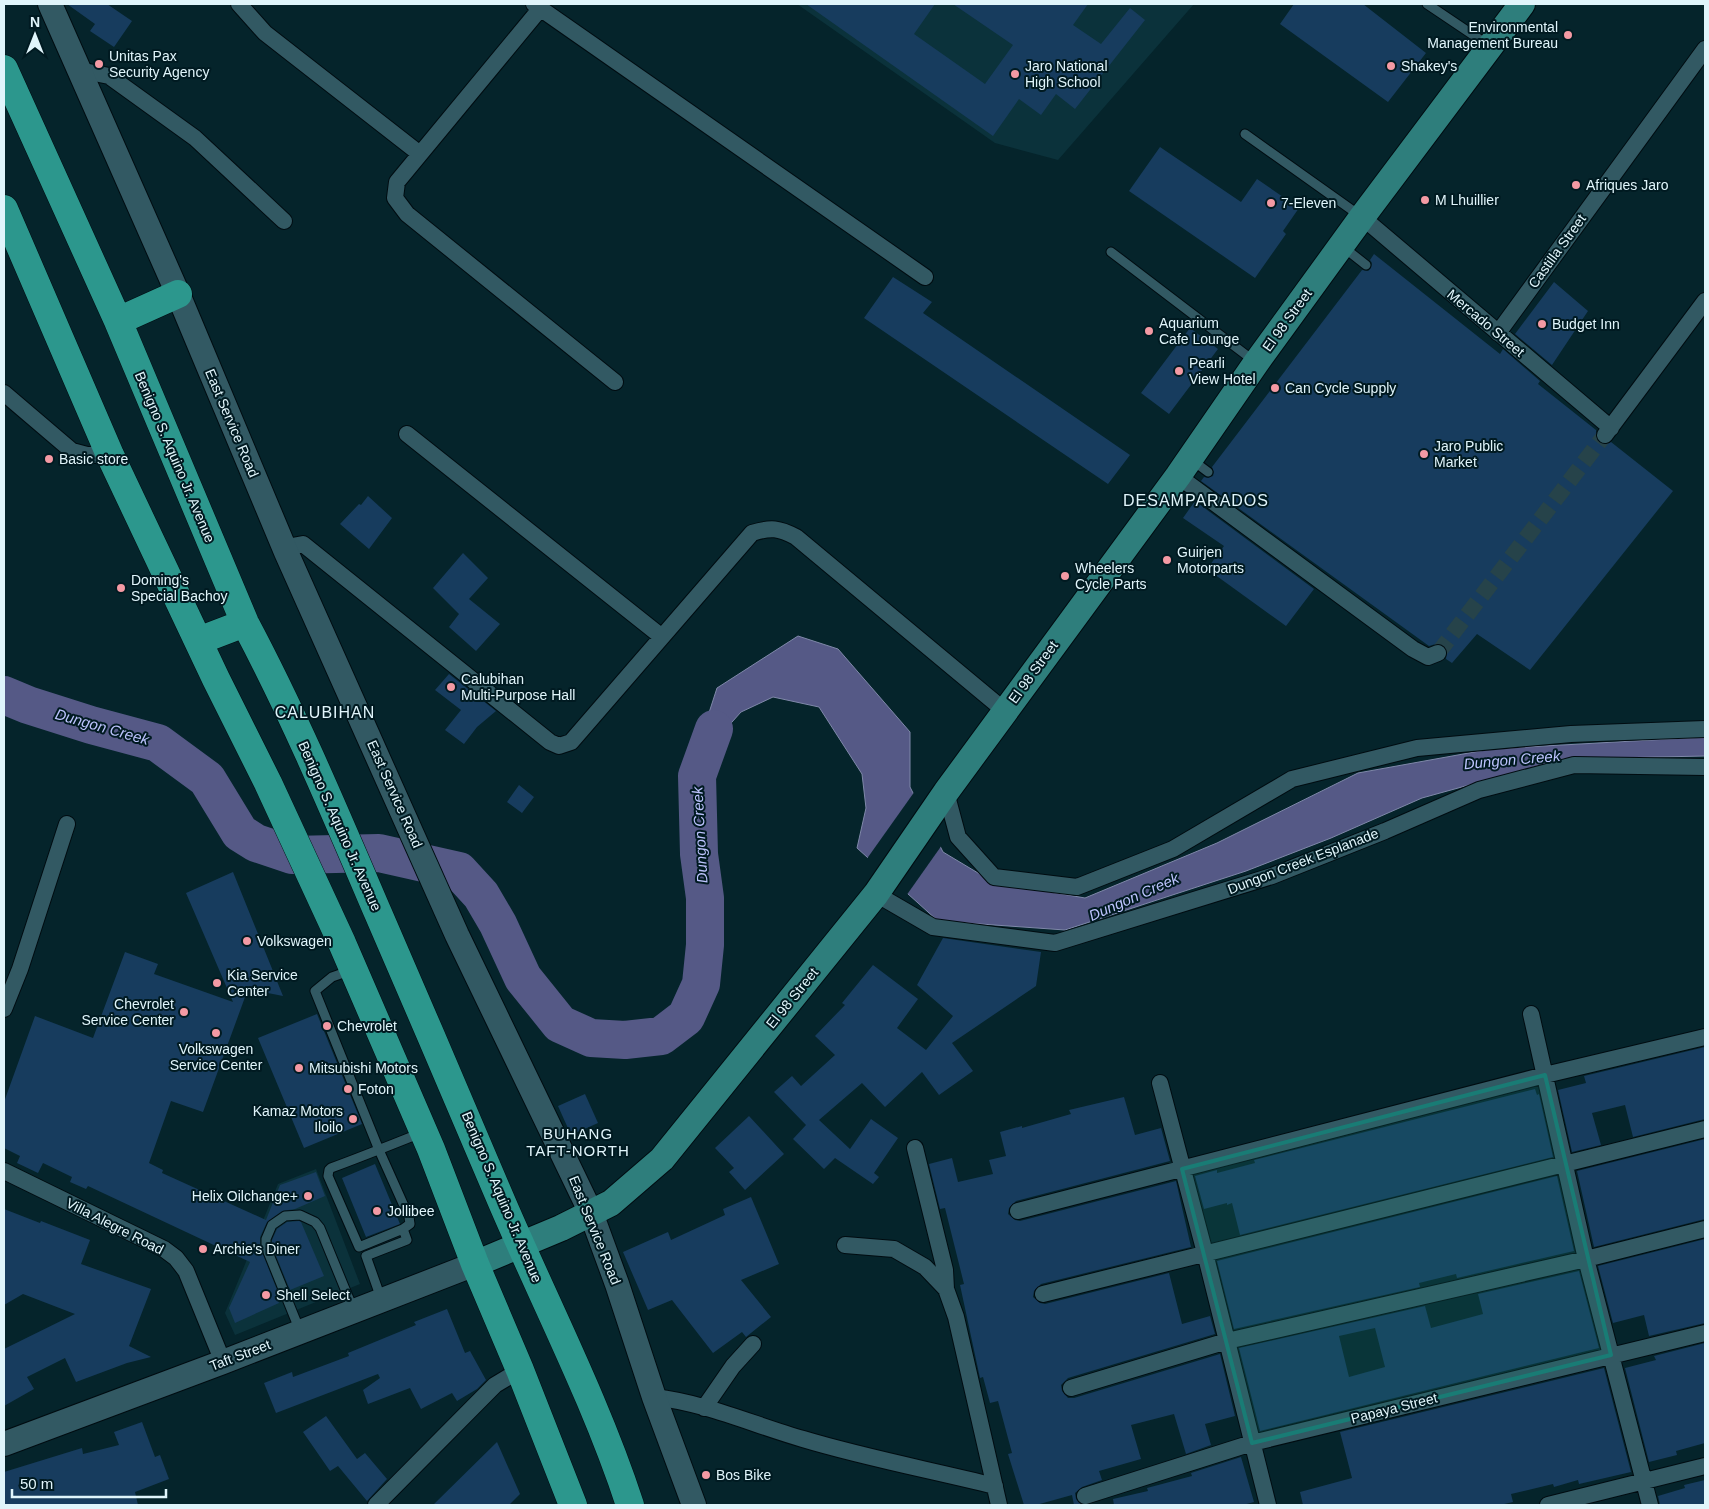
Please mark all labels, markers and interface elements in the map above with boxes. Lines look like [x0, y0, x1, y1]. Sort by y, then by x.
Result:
north arrow [10, 10, 60, 60]
text: N [30, 14, 40, 30]
place label: Environmental Management Bureau [1427, 19, 1558, 51]
marker: Environmental Management Bureau [1562, 29, 1574, 41]
place label: Unitas Pax Security Agency [109, 48, 209, 80]
marker: Unitas Pax Security Agency [93, 58, 105, 70]
place label: Jaro National High School [1025, 58, 1108, 90]
place label: Shakey's [1401, 58, 1457, 74]
marker: Shakey's [1385, 60, 1397, 72]
marker: Jaro National High School [1009, 68, 1021, 80]
place label: Afriques Jaro [1586, 177, 1669, 193]
marker: Afriques Jaro [1570, 179, 1582, 191]
place label: M Lhuillier [1435, 192, 1499, 208]
marker: M Lhuillier [1419, 194, 1431, 206]
place label: 7-Eleven [1281, 195, 1336, 211]
marker: 7-Eleven [1265, 197, 1277, 209]
street label: Castilla Street [1525, 211, 1589, 291]
street label: El 98 Street [1259, 286, 1315, 354]
street label: Mercado Street [1444, 286, 1528, 360]
place label: Aquarium Cafe Lounge [1159, 315, 1239, 347]
place label: Budget Inn [1552, 316, 1620, 332]
marker: Budget Inn [1536, 318, 1548, 330]
marker: Aquarium Cafe Lounge [1143, 325, 1155, 337]
place label: Pearli View Hotel [1189, 355, 1256, 387]
marker: Pearli View Hotel [1173, 365, 1185, 377]
street label: East Service Road [202, 367, 262, 479]
street label: Benigno S. Aquino Jr. Avenue [132, 369, 218, 545]
place label: Can Cycle Supply [1285, 380, 1396, 396]
marker: Can Cycle Supply [1269, 382, 1281, 394]
place label: Jaro Public Market [1434, 438, 1503, 470]
marker: Jaro Public Market [1418, 448, 1430, 460]
place label: Basic store [59, 451, 128, 467]
marker: Basic store [43, 453, 55, 465]
district label: DESAMPARADOS [1123, 492, 1269, 509]
place label: Guirjen Motorparts [1177, 544, 1244, 576]
marker: Guirjen Motorparts [1161, 554, 1173, 566]
place label: Wheelers Cycle Parts [1075, 560, 1147, 592]
marker: Wheelers Cycle Parts [1059, 570, 1071, 582]
place label: Doming's Special Bachoy [131, 572, 228, 604]
marker: Doming's Special Bachoy [115, 582, 127, 594]
street label: El 98 Street [1005, 638, 1061, 706]
place label: Calubihan Multi-Purpose Hall [461, 671, 575, 703]
marker: Calubihan Multi-Purpose Hall [445, 681, 457, 693]
district label: CALUBIHAN [275, 704, 375, 721]
water label: Dungon Creek [53, 705, 152, 748]
street label: East Service Road [364, 738, 426, 850]
street label: Benigno S. Aquino Jr. Avenue [295, 739, 385, 914]
water label: Dungon Creek [1463, 747, 1562, 772]
water label: Dungon Creek [688, 785, 711, 884]
street label: Dungon Creek Esplanade [1225, 825, 1381, 897]
water label: Dungon Creek [1086, 868, 1183, 924]
place label: Volkswagen [257, 933, 332, 949]
marker: Volkswagen [241, 935, 253, 947]
street label: El 98 Street [763, 964, 821, 1031]
place label: Kia Service Center [227, 967, 298, 999]
marker: Kia Service Center [211, 977, 223, 989]
place label: Chevrolet Service Center [81, 996, 174, 1028]
marker: Chevrolet Service Center [178, 1006, 190, 1018]
place label: Chevrolet [337, 1018, 397, 1034]
marker: Chevrolet [321, 1020, 333, 1032]
marker: Volkswagen Service Center [210, 1027, 222, 1039]
place label: Volkswagen Service Center [170, 1041, 263, 1073]
place label: Mitsubishi Motors [309, 1060, 418, 1076]
marker: Mitsubishi Motors [293, 1062, 305, 1074]
place label: Foton [358, 1081, 394, 1097]
marker: Foton [342, 1083, 354, 1095]
place label: Kamaz Motors Iloilo [253, 1103, 343, 1135]
street label: Benigno S. Aquino Jr. Avenue [459, 1109, 545, 1285]
marker: Kamaz Motors Iloilo [347, 1113, 359, 1125]
district label: BUHANG TAFT-NORTH [526, 1125, 630, 1159]
street label: East Service Road [566, 1173, 624, 1287]
place label: Helix Oilchange+ [192, 1188, 298, 1204]
marker: Helix Oilchange+ [302, 1190, 314, 1202]
street label: Villa Alegre Road [64, 1195, 166, 1257]
place label: Jollibee [387, 1203, 435, 1219]
marker: Jollibee [371, 1205, 383, 1217]
place label: Archie's Diner [213, 1241, 300, 1257]
marker: Archie's Diner [197, 1243, 209, 1255]
place label: Shell Select [276, 1287, 350, 1303]
marker: Shell Select [260, 1289, 272, 1301]
street label: Taft Street [207, 1336, 273, 1374]
street label: Papaya Street [1349, 1389, 1439, 1426]
scale bar [12, 1466, 166, 1498]
place label: Bos Bike [716, 1467, 771, 1483]
marker: Bos Bike [700, 1469, 712, 1481]
text: 50 m [20, 1475, 53, 1492]

